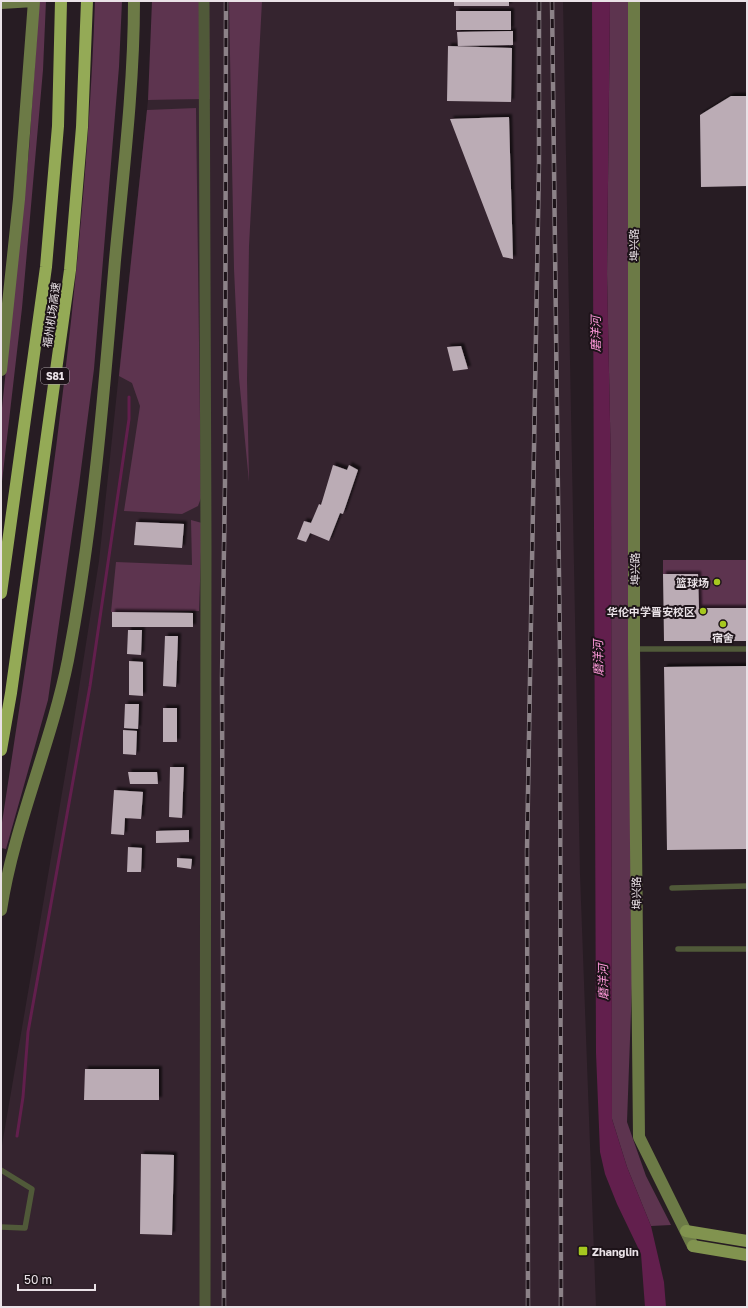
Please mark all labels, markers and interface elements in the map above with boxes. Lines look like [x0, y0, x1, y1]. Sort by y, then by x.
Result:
street label: 埠兴路 [627, 229, 640, 262]
street label: 福州机场高速 [40, 281, 62, 349]
water label: 磨洋河 [588, 314, 603, 352]
road number: S81 [41, 368, 69, 384]
street label: 埠兴路 [628, 553, 641, 586]
place label: 篮球场 [676, 576, 709, 589]
marker: 篮球场 [712, 577, 722, 587]
place label: 华伦中学晋安校区 [607, 605, 695, 618]
marker: 华伦中学晋安校区 [698, 606, 708, 616]
marker: 宿舍 [718, 619, 728, 629]
place label: 宿舍 [712, 631, 734, 644]
water label: 磨洋河 [590, 638, 606, 676]
street label: 埠兴路 [629, 876, 643, 910]
water label: 磨洋河 [595, 962, 611, 1000]
marker: Zhanglin [577, 1245, 589, 1257]
place label: Zhanglin [592, 1245, 639, 1258]
scale bar [18, 1266, 95, 1292]
text: 50 m [24, 1272, 52, 1287]

